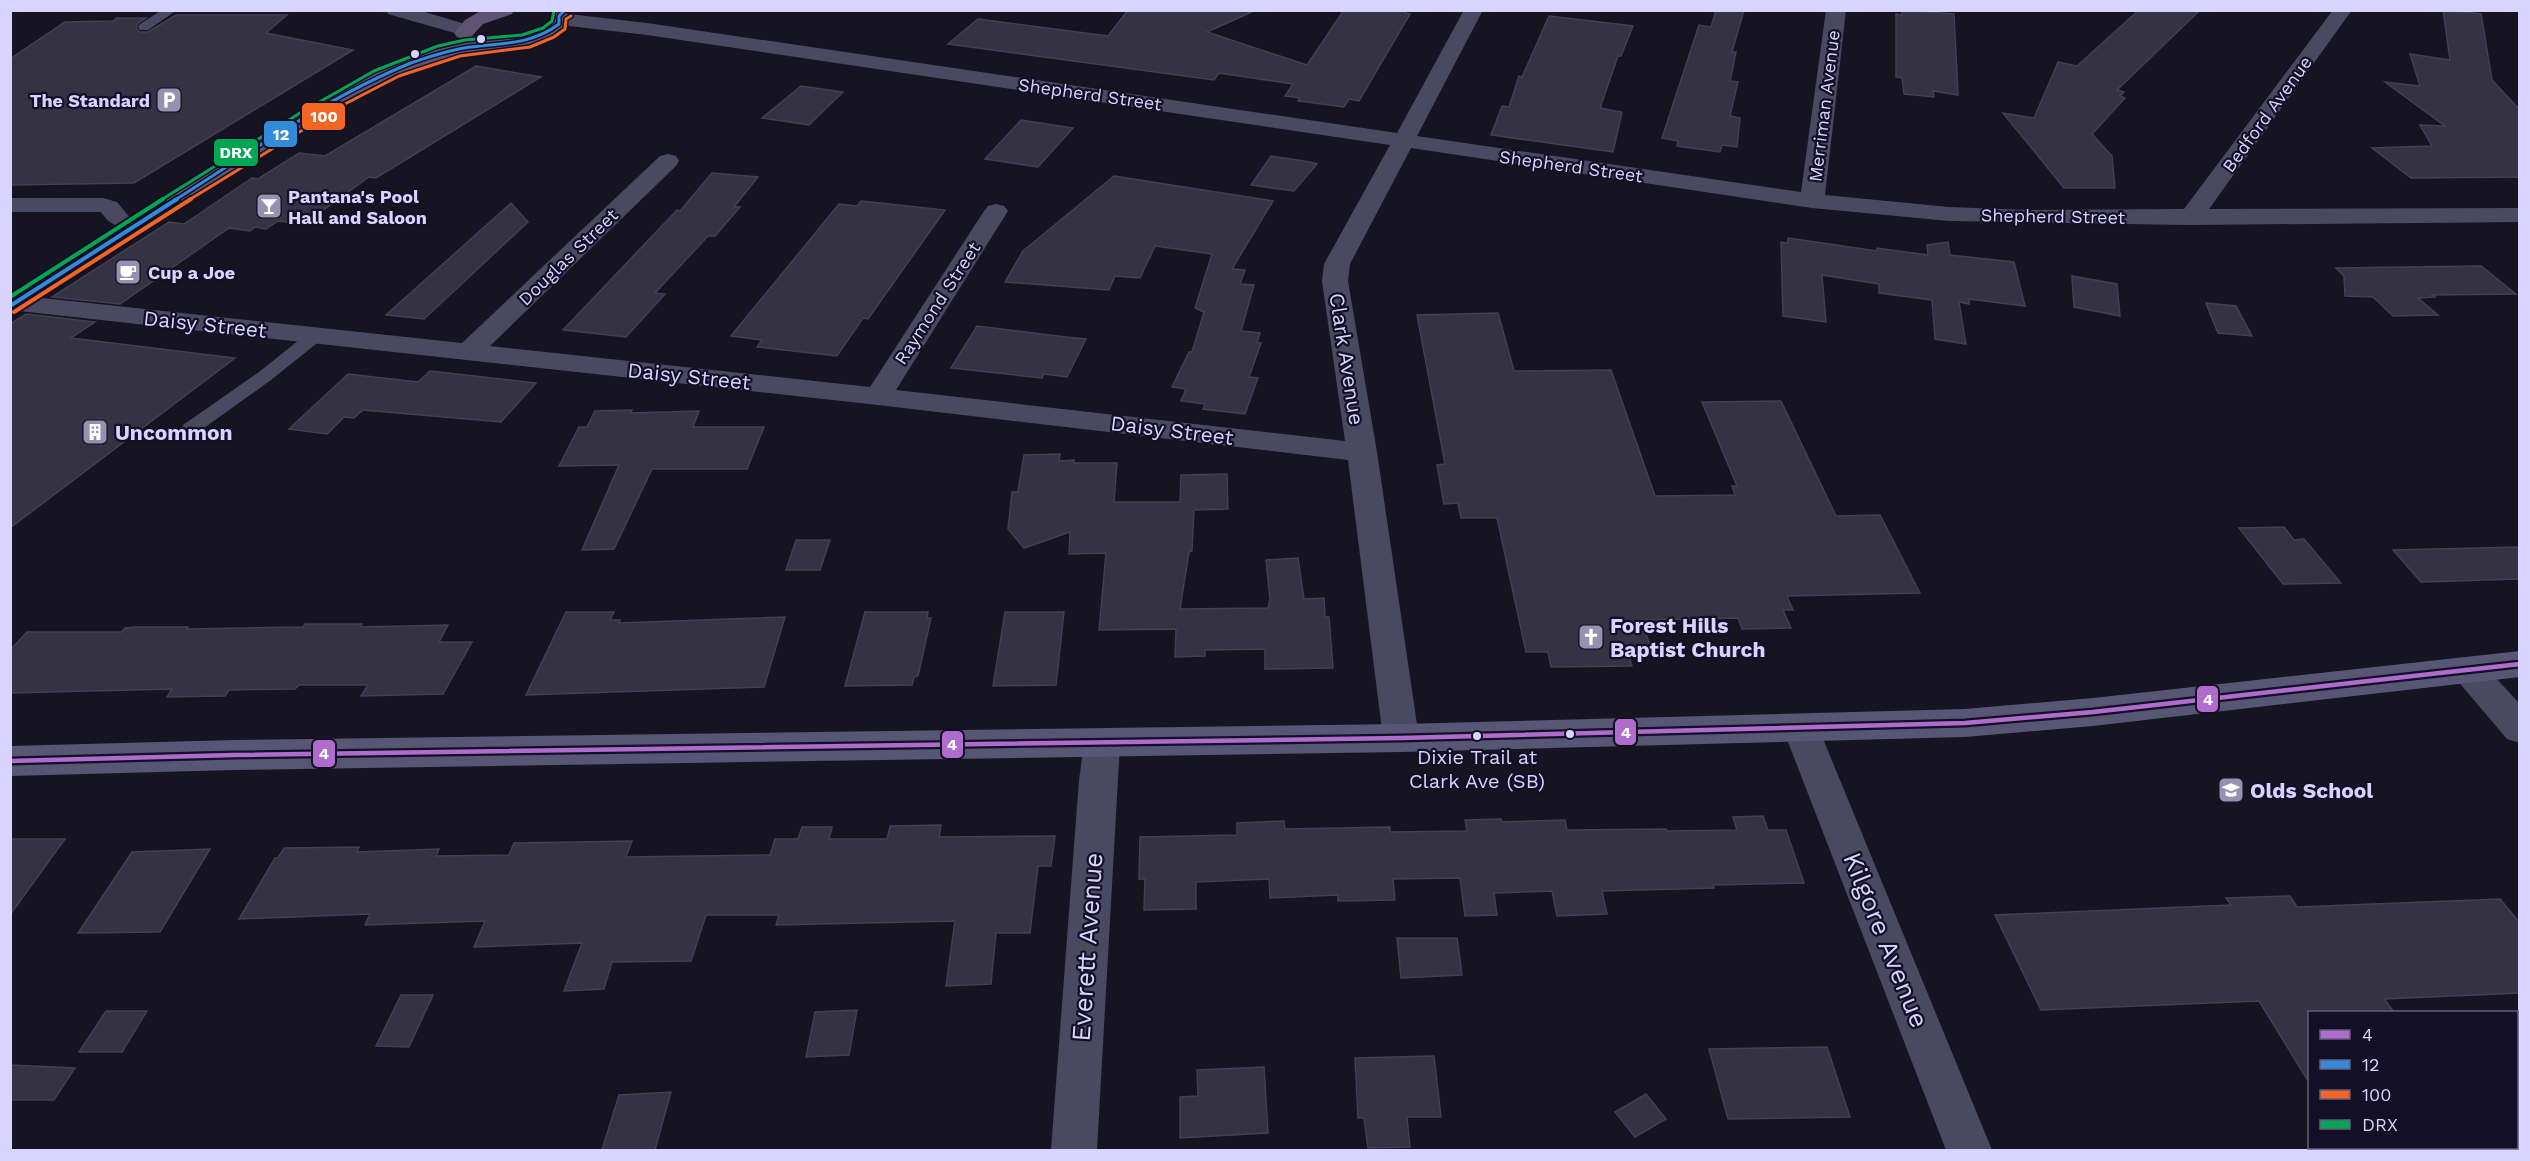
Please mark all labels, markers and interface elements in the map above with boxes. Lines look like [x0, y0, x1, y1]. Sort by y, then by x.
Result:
street label: Merriman Avenue [1804, 29, 1844, 183]
unlabelled marker [475, 33, 487, 45]
unlabelled marker [409, 48, 421, 60]
street label: Bedford Avenue [2218, 52, 2316, 176]
street label: Shepherd Street [1017, 74, 1163, 115]
parking icon: The Standard [154, 85, 184, 115]
place label: The Standard [30, 90, 150, 111]
line badge: 100 [301, 102, 346, 131]
text: 100 [310, 107, 338, 126]
line badge: 12 [263, 120, 298, 148]
text: 12 [273, 125, 289, 144]
line badge: DRX [213, 138, 259, 167]
text: DRX [220, 143, 253, 162]
street label: Shepherd Street [1498, 146, 1644, 187]
place label: Pantana's Pool Hall and Saloon [288, 186, 427, 228]
bar icon: Pantana's Pool Hall and Saloon [254, 191, 284, 221]
street label: Douglas Street [514, 204, 622, 310]
street label: Shepherd Street [1981, 204, 2126, 228]
street label: Raymond Street [890, 238, 985, 368]
cafe icon: Cup a Joe [113, 257, 143, 287]
place label: Cup a Joe [148, 262, 235, 283]
street label: Clark Avenue [1324, 291, 1370, 427]
street label: Daisy Street [142, 305, 268, 343]
street label: Daisy Street [626, 357, 752, 395]
street label: Daisy Street [1109, 410, 1235, 450]
building icon: Uncommon [80, 417, 110, 447]
place label: Uncommon [115, 420, 233, 445]
place label: Forest Hills Baptist Church [1610, 613, 1765, 662]
church icon: Forest Hills Baptist Church [1576, 622, 1606, 652]
line badge: 4 [2196, 685, 2219, 713]
text: 4 [2203, 690, 2213, 709]
line badge: 4 [1614, 718, 1637, 746]
text: 4 [1621, 723, 1631, 742]
unlabelled marker [1564, 728, 1576, 740]
line badge: 4 [941, 730, 964, 759]
marker: Dixie Trail at Clark Ave (SB) [1471, 730, 1483, 742]
text: 4 [947, 735, 957, 754]
line badge: 4 [312, 739, 336, 768]
text: 4 [319, 744, 329, 763]
place label: Dixie Trail at Clark Ave (SB) [1409, 745, 1545, 793]
school or university icon: Olds School [2216, 775, 2246, 805]
place label: Olds School [2250, 778, 2373, 803]
street label: Kilgore Avenue [1837, 848, 1935, 1032]
street label: Everett Avenue [1065, 852, 1109, 1042]
legend [2308, 1011, 2518, 1149]
text: 4 [2362, 1024, 2373, 1045]
text: 12 [2362, 1054, 2380, 1075]
text: 100 [2362, 1084, 2391, 1105]
text: DRX [2362, 1114, 2398, 1135]

